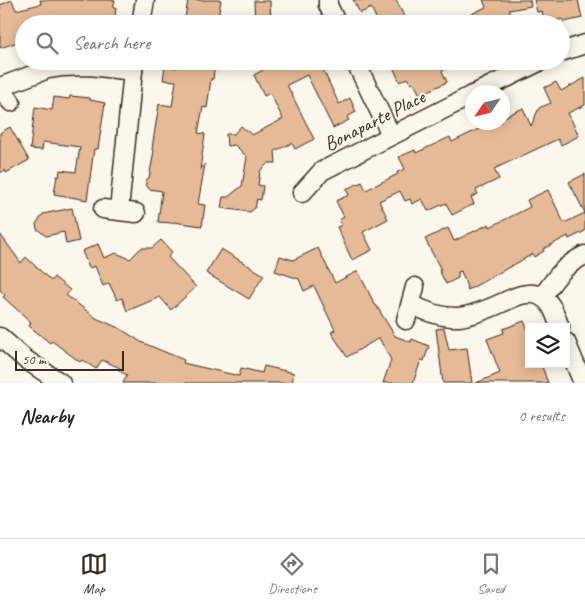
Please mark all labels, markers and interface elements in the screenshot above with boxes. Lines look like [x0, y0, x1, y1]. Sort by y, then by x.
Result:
search box [15, 15, 570, 70]
icon: search [33, 29, 61, 57]
text: Search here [73, 31, 150, 55]
street label: Bonaparte Place [320, 84, 430, 157]
north arrow [465, 85, 510, 130]
map controls [525, 323, 570, 368]
button: layers [525, 323, 570, 368]
scale bar [15, 348, 124, 371]
text: 50 m [22, 351, 46, 368]
text: Nearby [20, 403, 73, 429]
text: 0 results [518, 406, 565, 426]
tab: Map [80, 550, 108, 597]
tab: Directions [268, 550, 317, 597]
tab: Saved [477, 550, 505, 597]

